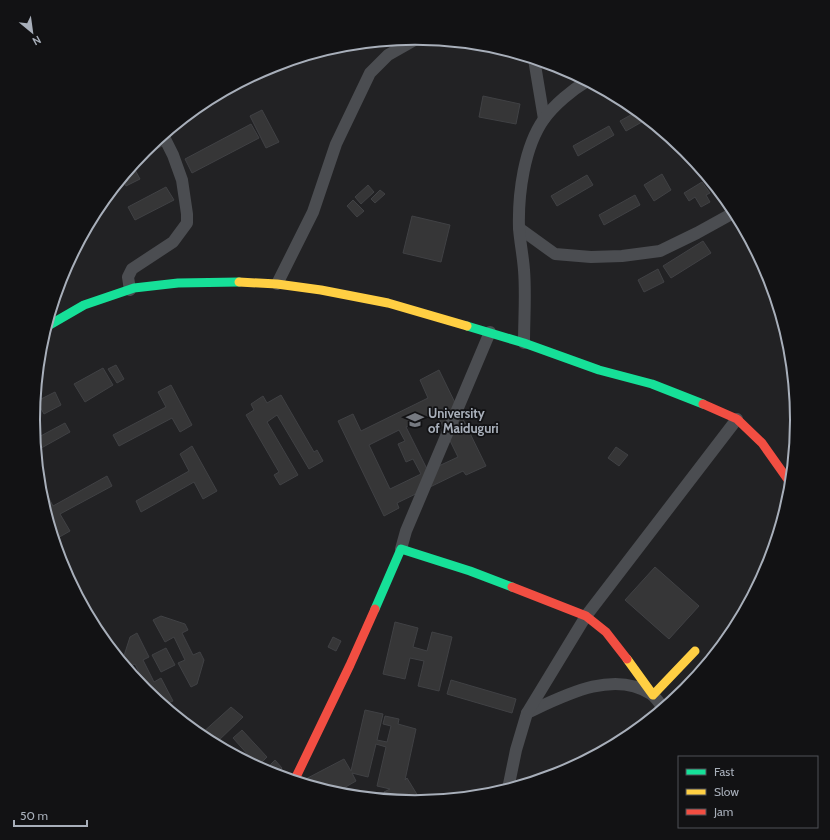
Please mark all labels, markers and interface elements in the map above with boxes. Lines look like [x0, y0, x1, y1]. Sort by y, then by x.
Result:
north arrow [12, 12, 52, 52]
text: N [30, 33, 44, 49]
place label: University of Maiduguri [428, 405, 499, 436]
school or university icon: University of Maiduguri [405, 410, 425, 430]
legend [678, 756, 818, 828]
text: Fast [714, 764, 734, 779]
text: Slow [714, 784, 739, 799]
scale bar [14, 802, 87, 828]
text: Jam [713, 804, 733, 819]
text: 50 m [20, 808, 48, 823]

